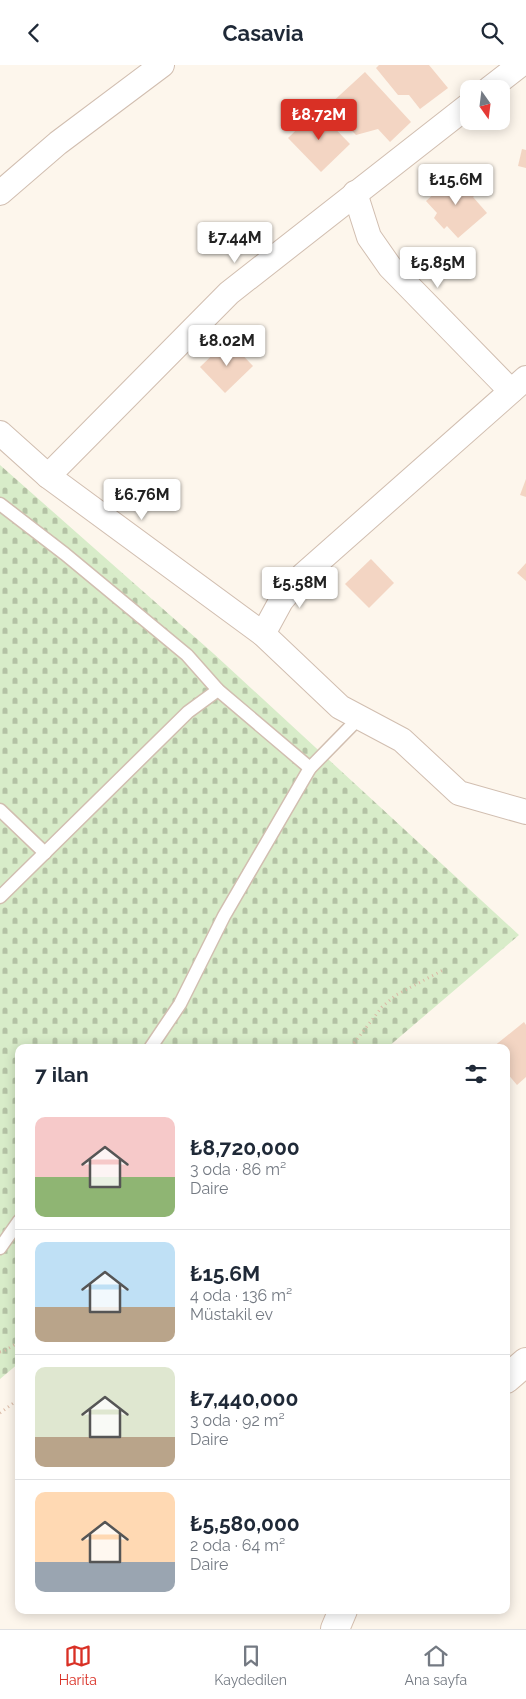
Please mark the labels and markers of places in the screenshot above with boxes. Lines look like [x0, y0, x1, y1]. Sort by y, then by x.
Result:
pin: ₺8.72M [278, 99, 360, 141]
pin: ₺15.6M [415, 163, 497, 206]
pin: ₺7.44M [194, 221, 276, 264]
pin: ₺5.85M [397, 247, 479, 289]
pin: ₺8.02M [186, 325, 268, 367]
pin: ₺6.76M [101, 479, 183, 521]
pin: ₺5.58M [259, 567, 341, 609]

